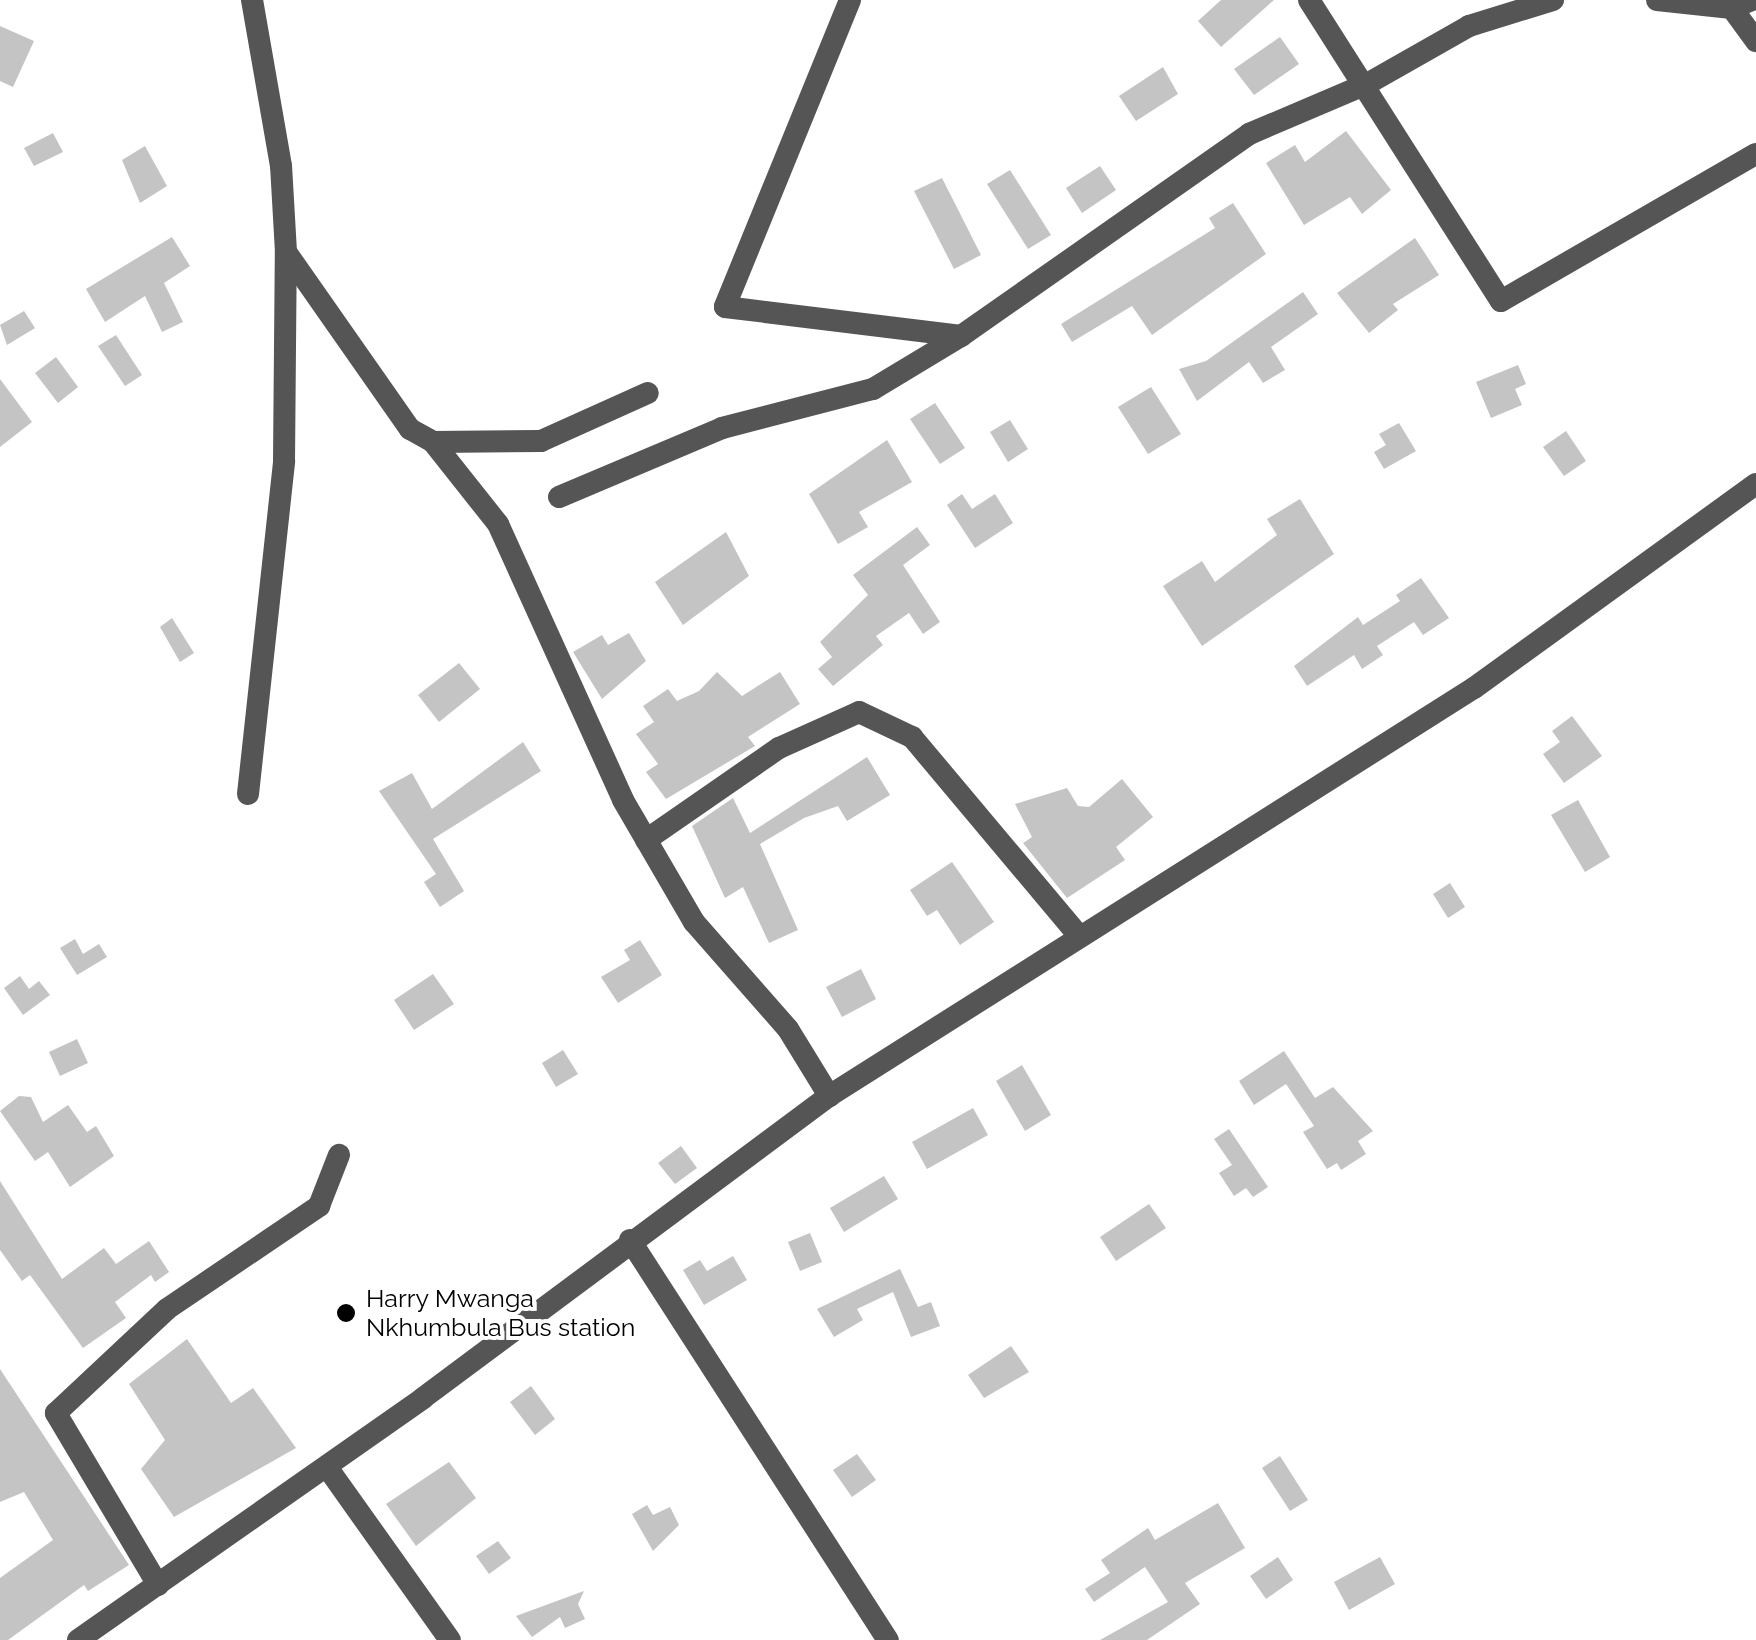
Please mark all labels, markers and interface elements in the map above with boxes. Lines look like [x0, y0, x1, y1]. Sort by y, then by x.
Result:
place label: Harry Mwanga Nkhumbula Bus station [366, 1284, 635, 1343]
marker: Harry Mwanga Nkhumbula Bus station [335, 1302, 357, 1324]

